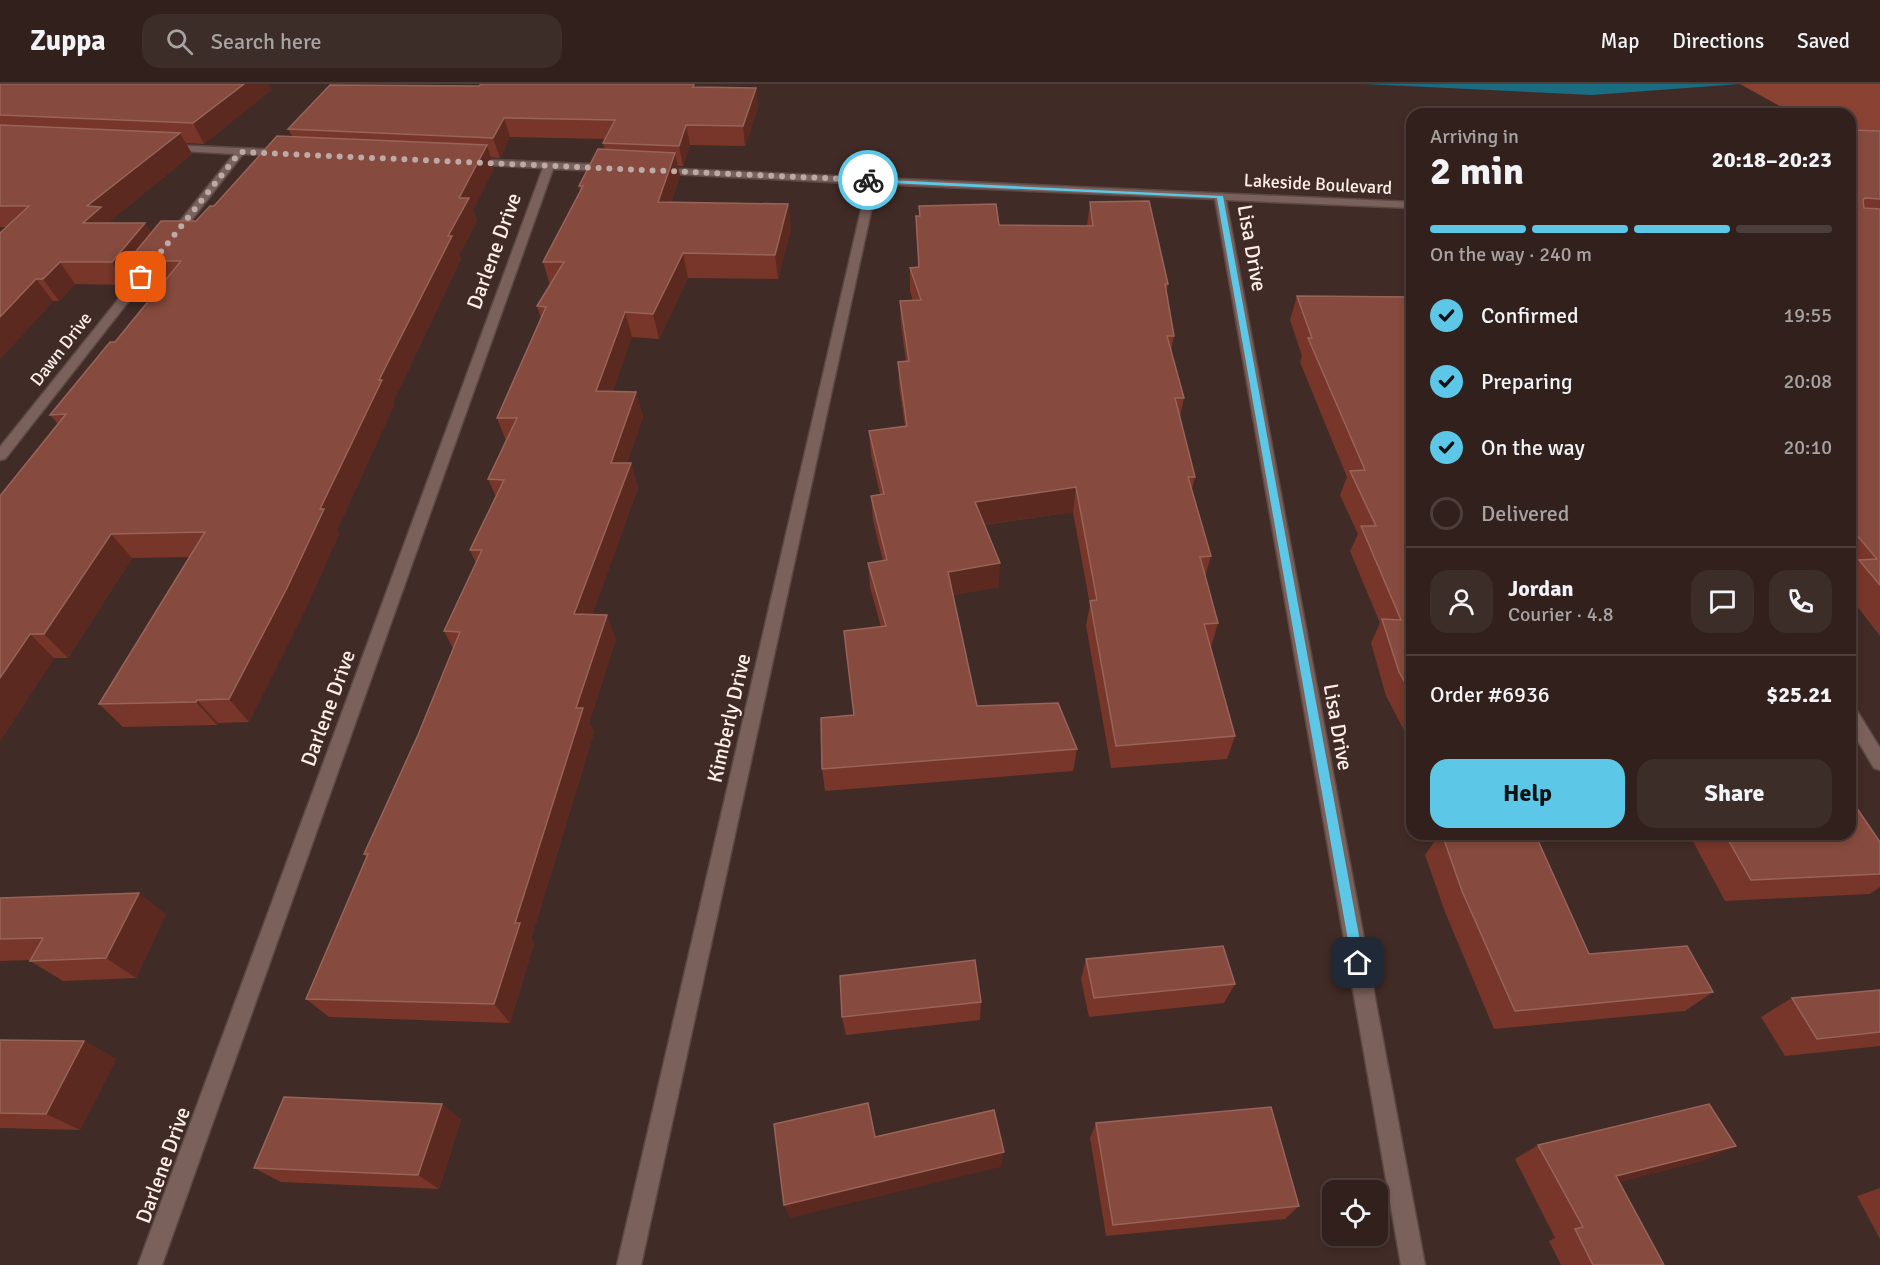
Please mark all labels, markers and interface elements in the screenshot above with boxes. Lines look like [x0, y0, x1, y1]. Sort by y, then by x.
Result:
search box [142, 14, 562, 68]
text: Zuppa [30, 24, 106, 58]
icon: search [163, 25, 196, 58]
text: Search here [211, 28, 322, 55]
text: Map [1601, 28, 1639, 54]
text: Directions [1672, 28, 1764, 54]
text: Saved [1797, 28, 1850, 54]
text: Arriving in [1430, 124, 1519, 149]
text: 20:18–20:23 [1712, 146, 1832, 173]
text: 2 min [1430, 147, 1524, 195]
courier [838, 150, 898, 210]
icon: bike [852, 164, 885, 197]
street label: Lakeside Boulevard [1243, 169, 1393, 199]
street label: Darlene Drive [461, 189, 527, 313]
street label: Lisa Drive [1232, 203, 1272, 293]
text: On the way · 240 m [1430, 242, 1592, 267]
pin [115, 251, 166, 302]
icon: bag [124, 260, 157, 293]
icon: check [1430, 299, 1463, 332]
text: Confirmed [1481, 302, 1579, 329]
text: 19:55 [1783, 303, 1832, 328]
street label: Dawn Drive [25, 308, 97, 390]
icon: check [1430, 365, 1463, 398]
text: Preparing [1481, 368, 1573, 395]
text: 20:08 [1783, 369, 1832, 394]
icon: check [1430, 431, 1463, 464]
text: On the way [1481, 434, 1585, 461]
text: 20:10 [1783, 435, 1832, 460]
text: Delivered [1481, 500, 1569, 527]
button: person [1430, 570, 1493, 633]
button: chat [1691, 570, 1754, 633]
button: phone [1769, 570, 1832, 633]
text: Jordan [1508, 575, 1574, 602]
text: Courier · 4.8 [1508, 602, 1614, 627]
street label: Darlene Drive [295, 646, 361, 770]
street label: Kimberly Drive [702, 651, 756, 785]
text: Order #6936 [1430, 681, 1550, 708]
text: $25.21 [1766, 681, 1832, 708]
street label: Lisa Drive [1318, 682, 1358, 772]
button: Help [1430, 759, 1625, 828]
button: Share [1637, 759, 1832, 828]
pin [1332, 937, 1383, 988]
icon: home [1341, 946, 1374, 979]
street label: Darlene Drive [130, 1103, 196, 1227]
map controls [1322, 1180, 1388, 1246]
button: locate [1322, 1180, 1388, 1246]

